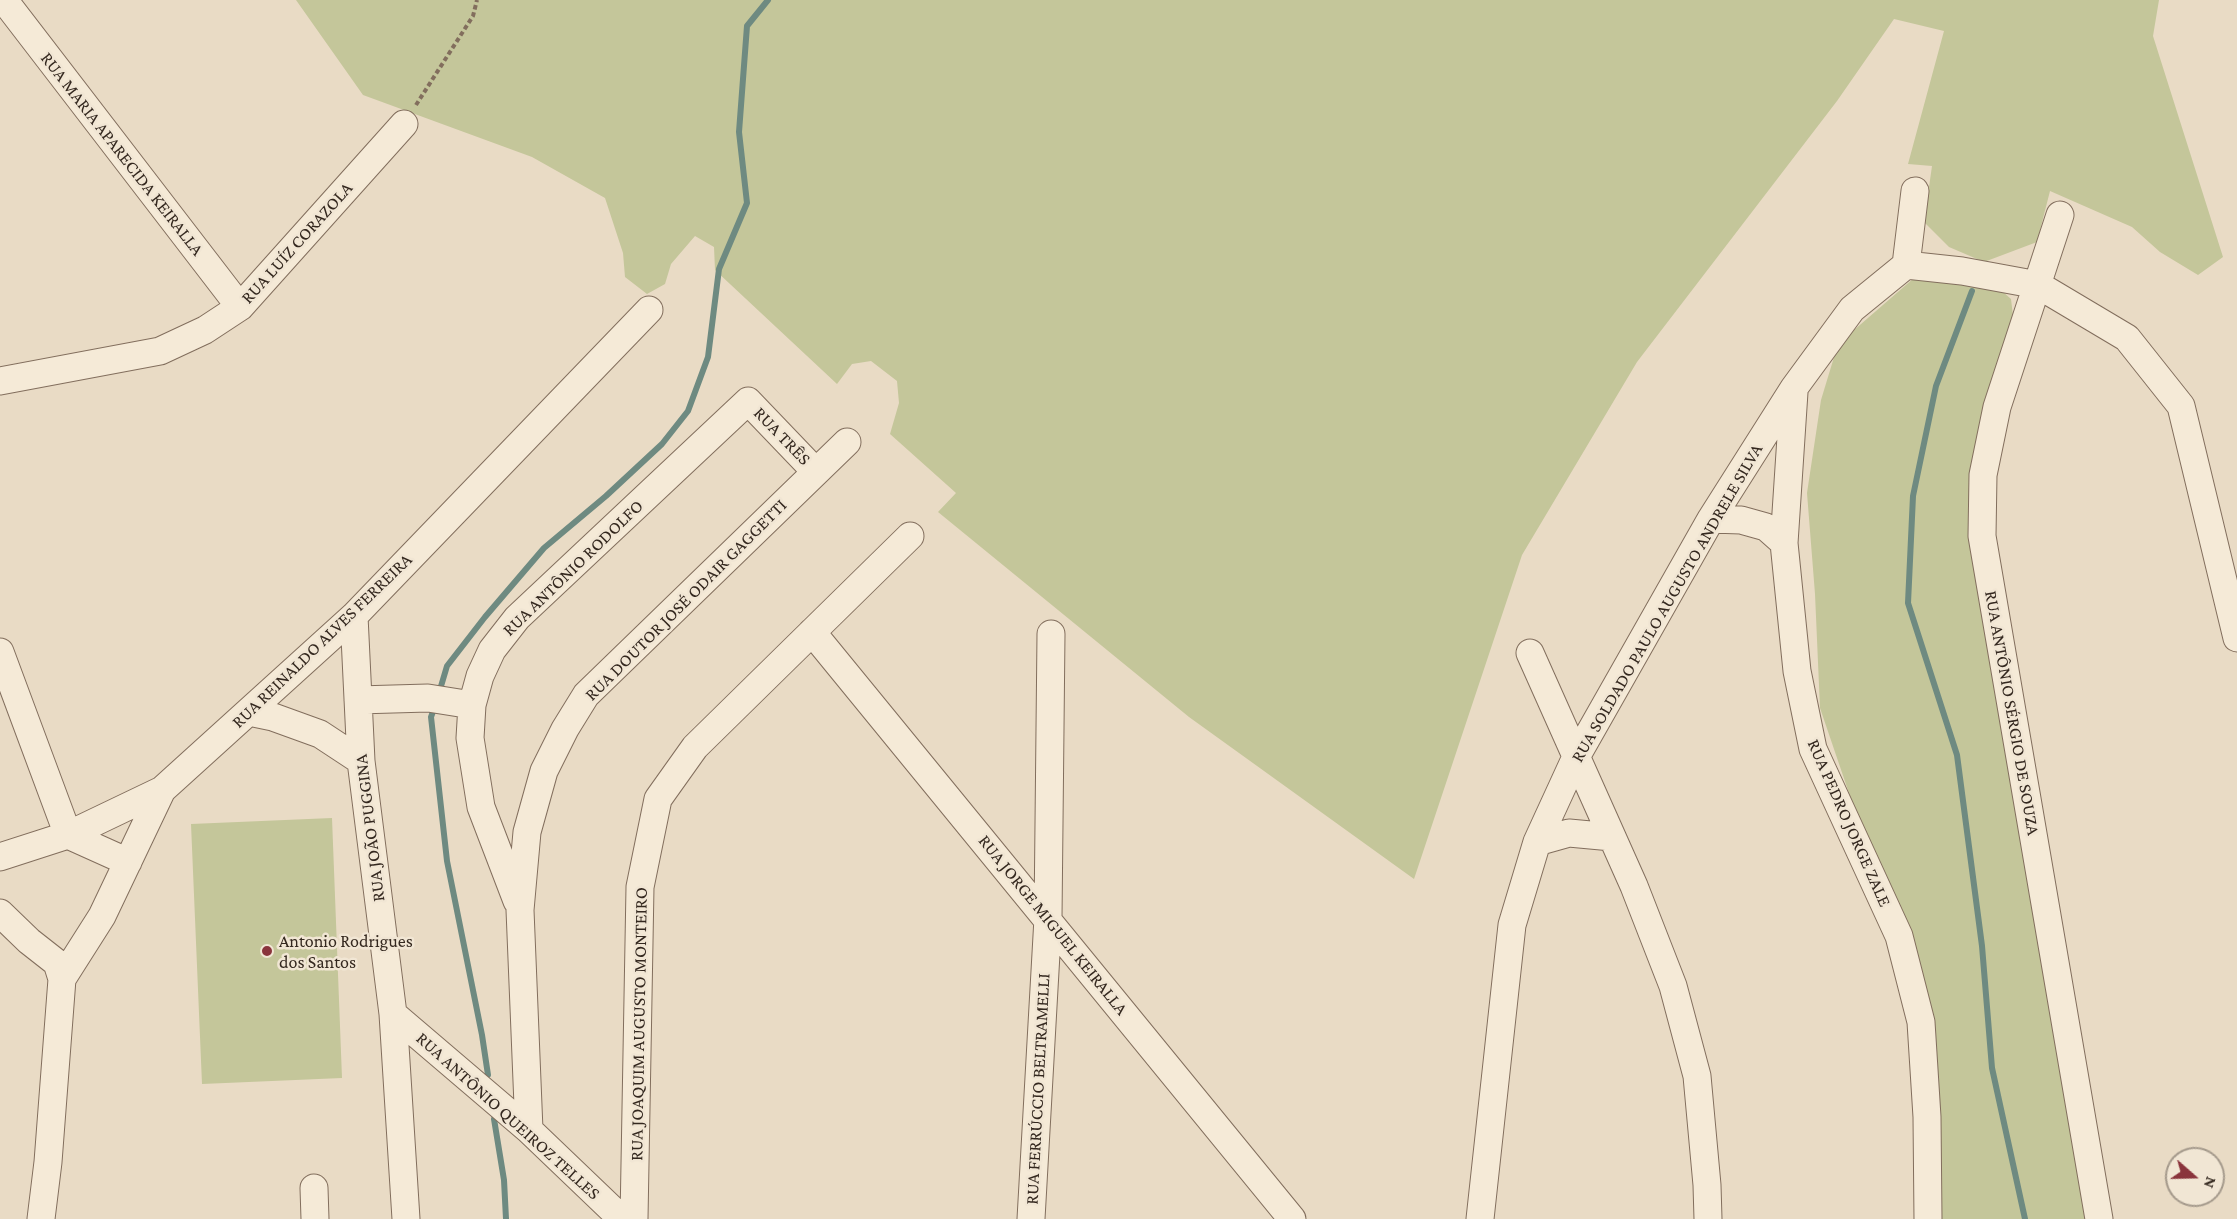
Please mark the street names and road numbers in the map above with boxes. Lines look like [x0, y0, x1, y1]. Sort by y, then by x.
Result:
street label: RUA MARIA APARECIDA KEIRALLA [36, 48, 208, 260]
street label: RUA LUÍZ CORAZOLA [237, 178, 357, 308]
street label: RUA TRÊS [749, 402, 815, 470]
street label: RUA SOLDADO PAULO AUGUSTO ANDRELE SILVA [1567, 440, 1767, 766]
street label: RUA ANTÔNIO RODOLFO [498, 495, 648, 641]
street label: RUA DOUTOR JOSÉ ODAIR GAGGETTI [581, 495, 791, 705]
street label: RUA REINALDO ALVES FERREIRA [227, 549, 417, 733]
street label: RUA ANTÔNIO SÉRGIO DE SOUZA [1980, 589, 2044, 837]
street label: RUA PEDRO JORGE ZALE [1802, 736, 1896, 910]
street label: RUA JOÃO PUGGINA [350, 753, 390, 903]
street label: RUA JORGE MIGUEL KEIRALLA [974, 831, 1132, 1019]
street label: RUA JOAQUIM AUGUSTO MONTEIRO [626, 887, 652, 1161]
street label: RUA FERRÚCCIO BELTRAMELLI [1021, 973, 1055, 1205]
street label: RUA ANTÔNIO QUEIROZ TELLES [411, 1028, 605, 1204]

